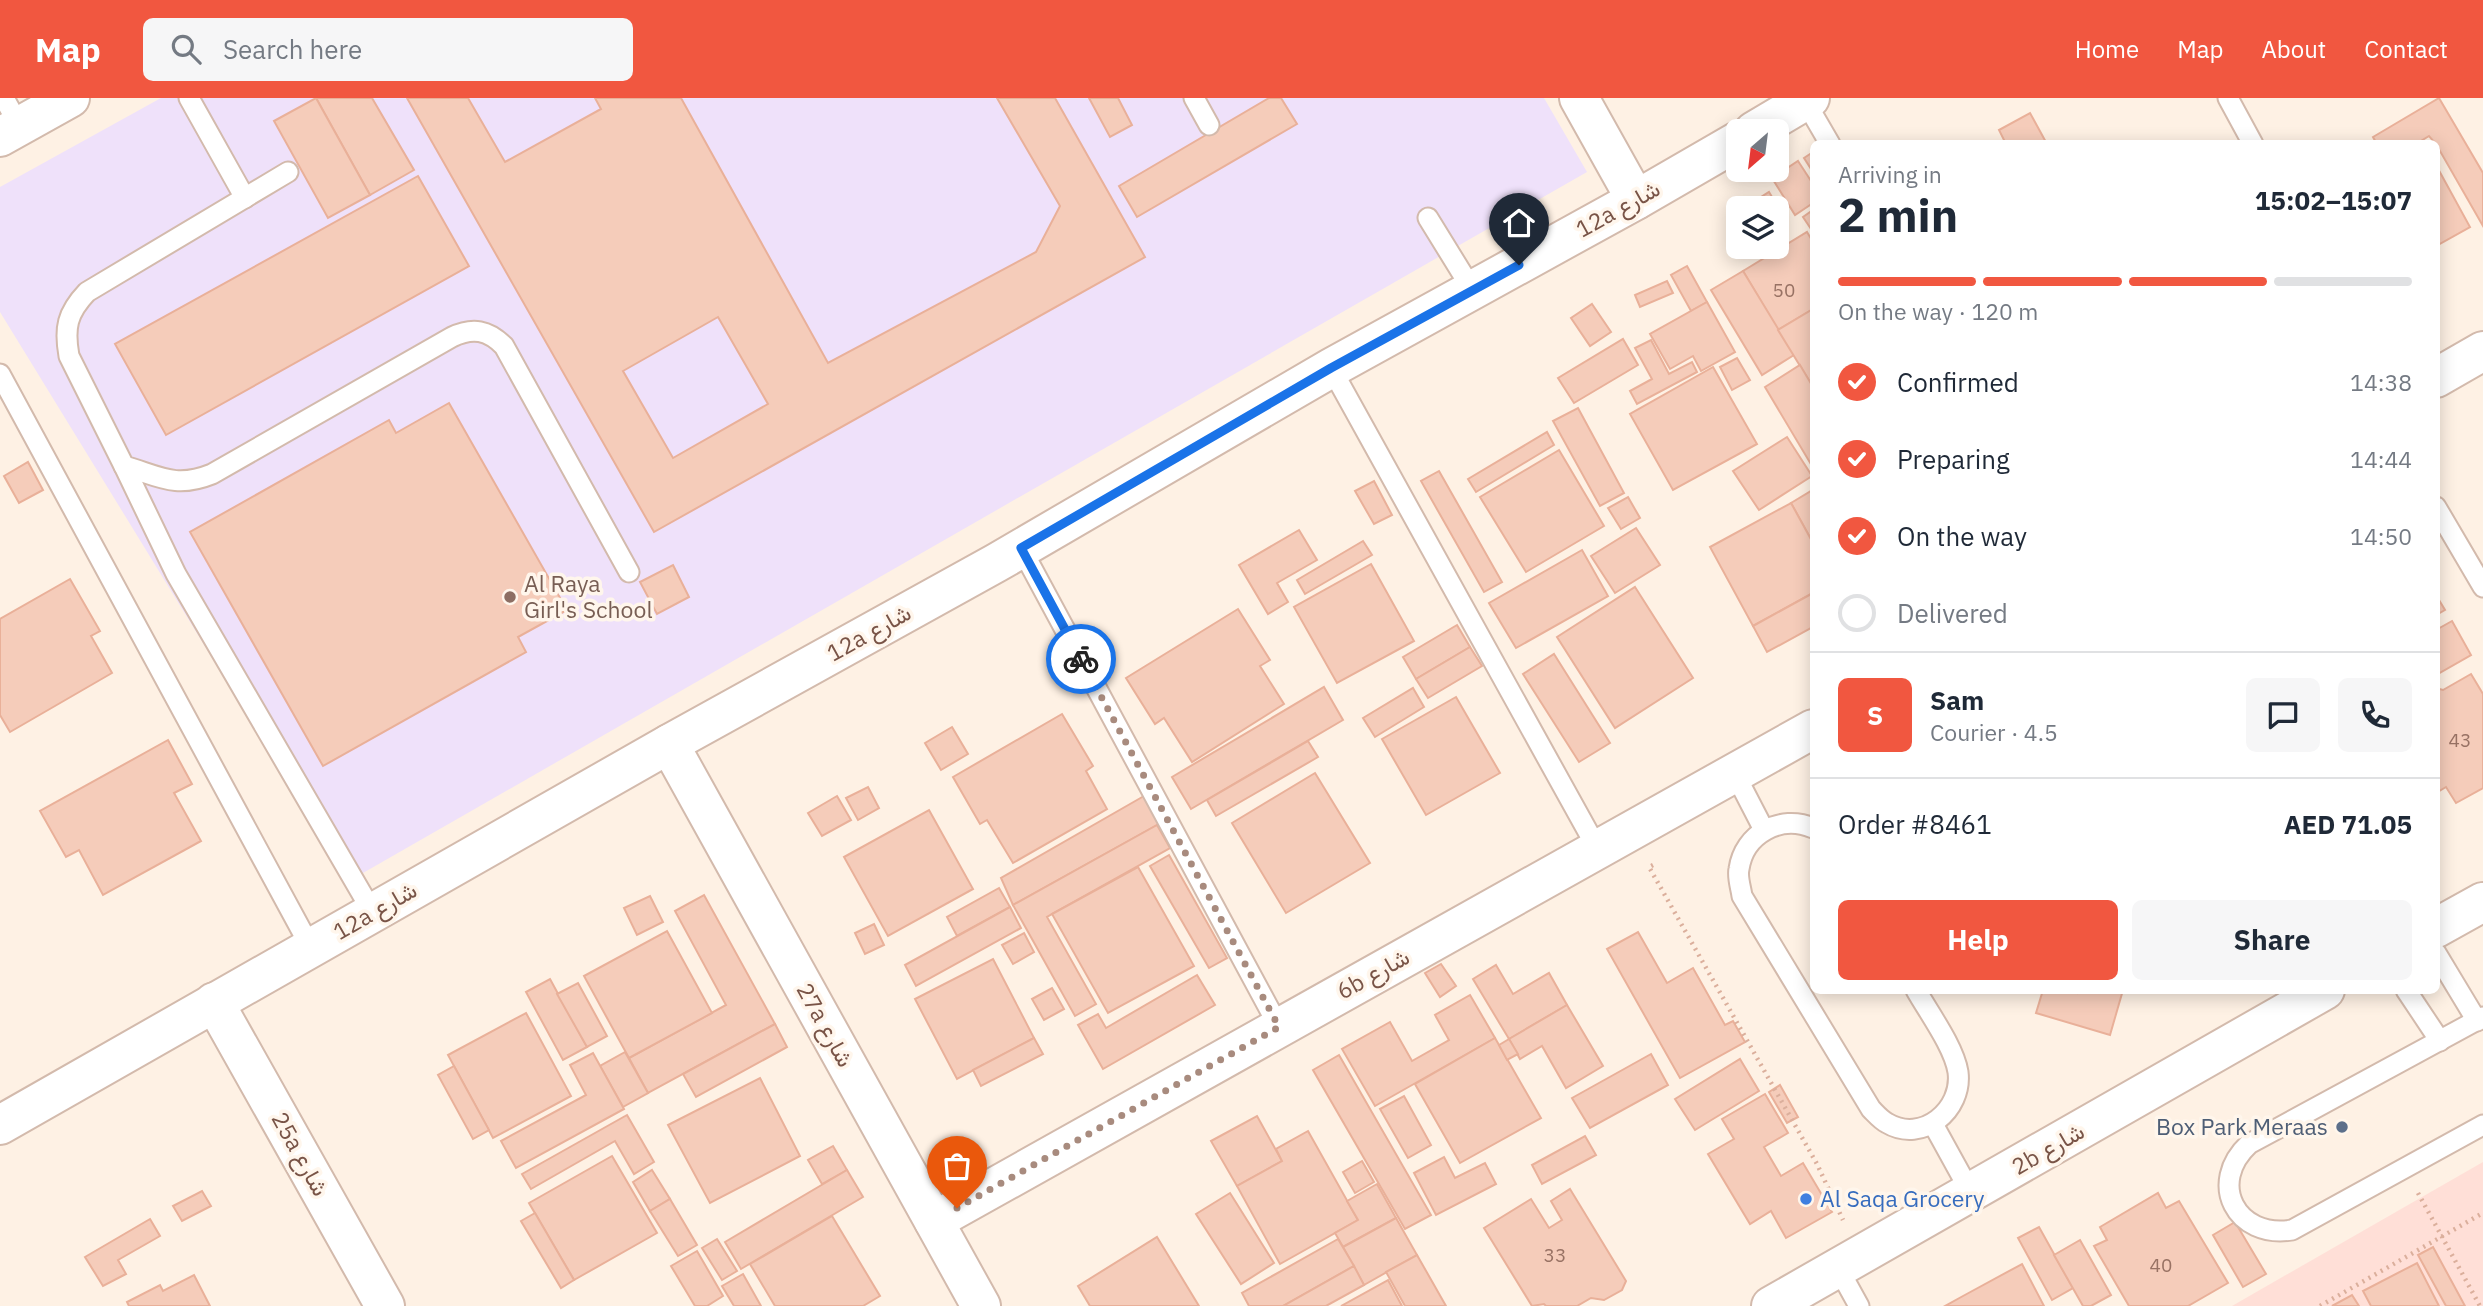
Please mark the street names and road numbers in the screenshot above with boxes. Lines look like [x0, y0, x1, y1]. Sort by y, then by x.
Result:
street label: 12a شارع [1570, 173, 1666, 245]
street label: 12a شارع [821, 597, 917, 669]
street label: 12a شارع [327, 874, 423, 948]
street label: 6b شارع [1331, 941, 1415, 1007]
street label: 27a شارع [789, 977, 861, 1073]
street label: 25a شارع [264, 1106, 336, 1202]
street label: 2b شارع [2006, 1115, 2090, 1183]

